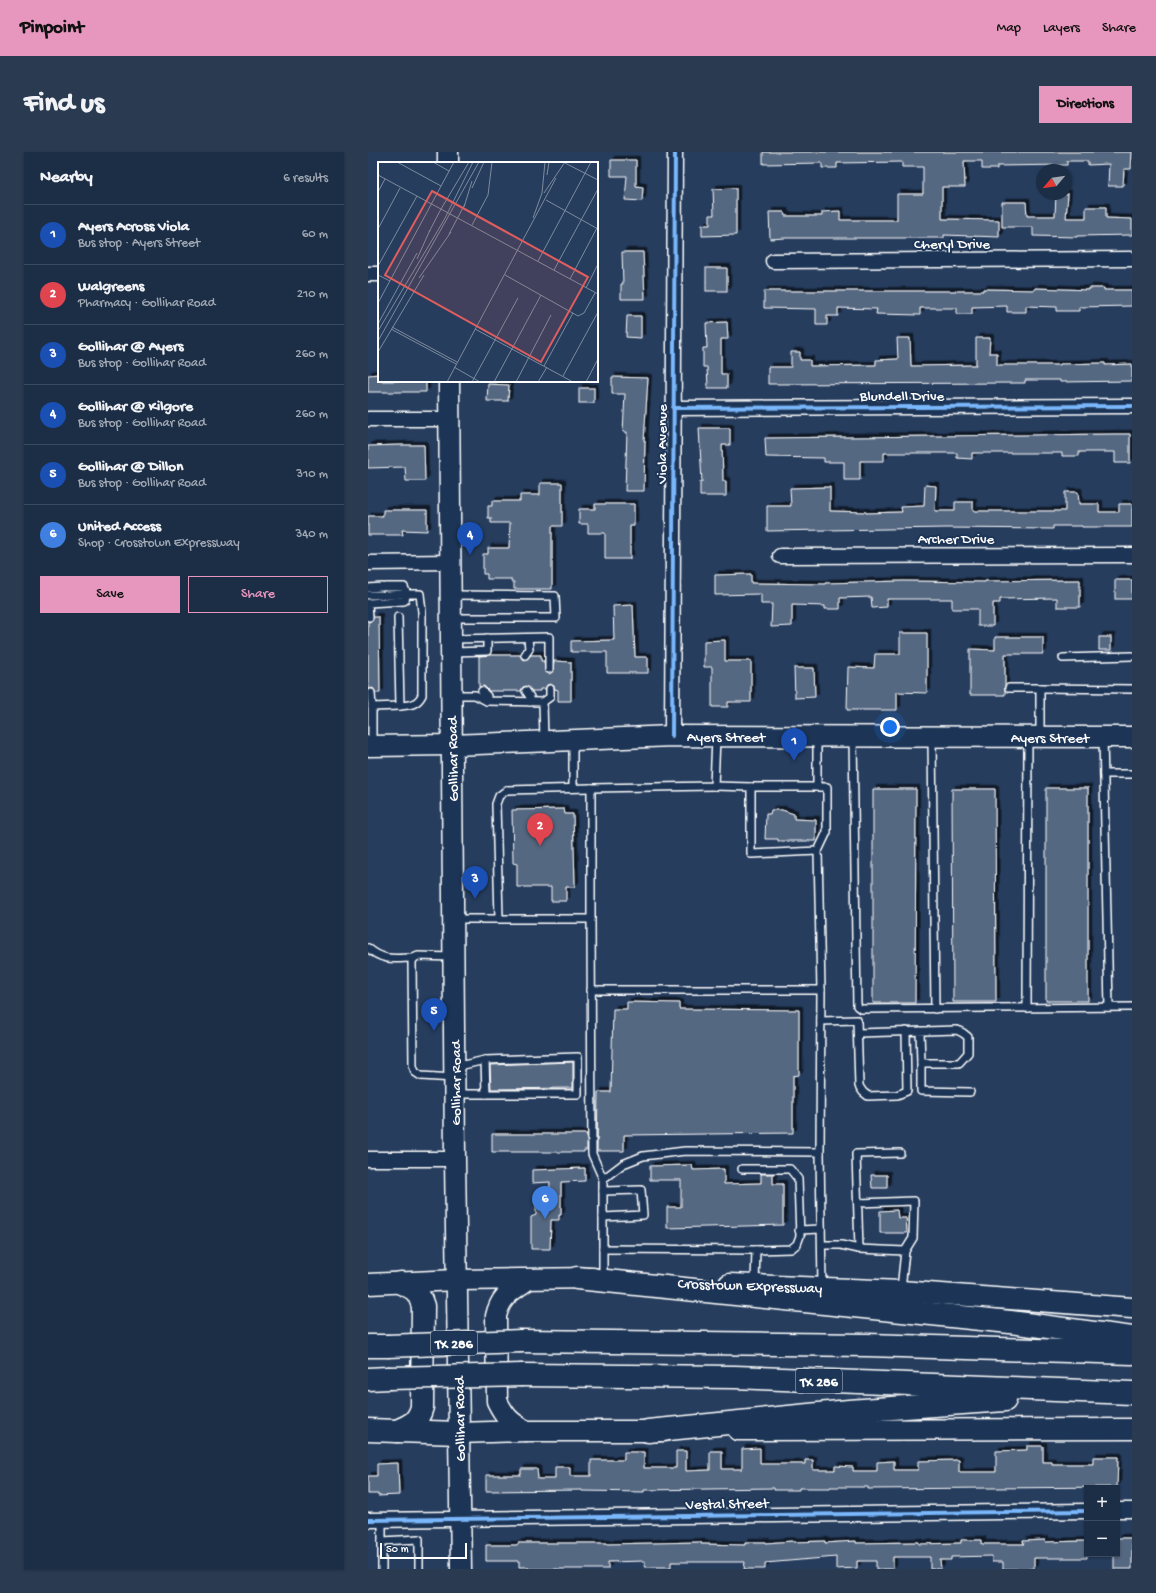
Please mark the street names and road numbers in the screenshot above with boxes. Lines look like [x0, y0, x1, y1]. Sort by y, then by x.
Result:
street label: Cheryl Drive [914, 236, 990, 254]
street label: Blundell Drive [859, 388, 945, 406]
street label: Viola Avenue [654, 404, 672, 485]
street label: Archer Drive [918, 531, 995, 549]
street label: Gollihar Road [444, 715, 464, 802]
street label: Ayers Street [687, 729, 767, 747]
street label: Ayers Street [1011, 730, 1091, 748]
street label: Gollihar Road [448, 1039, 466, 1126]
street label: Crosstown Expressway [677, 1275, 823, 1299]
road number: TX 286 [431, 1331, 477, 1355]
road number: TX 286 [796, 1369, 842, 1393]
street label: Gollihar Road [451, 1375, 471, 1462]
street label: Vestal Street [684, 1495, 771, 1515]

